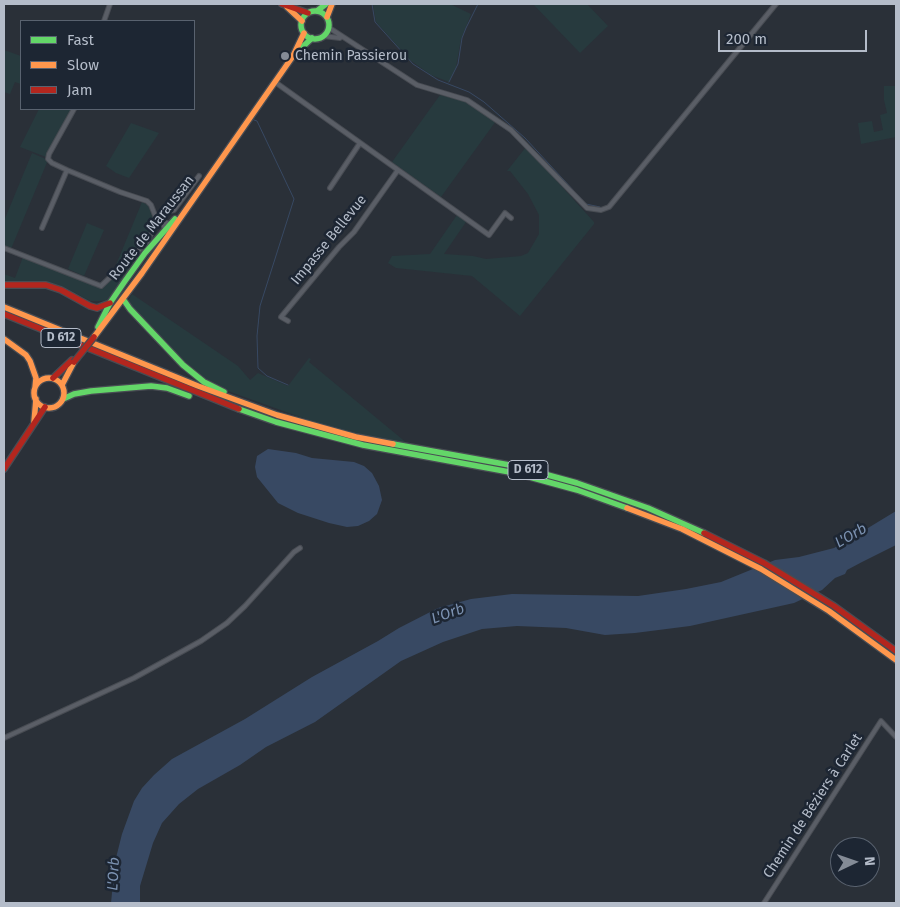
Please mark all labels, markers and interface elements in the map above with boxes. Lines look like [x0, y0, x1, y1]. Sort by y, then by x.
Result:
legend [20, 20, 195, 110]
scale bar [720, 20, 869, 52]
text: 200 m [726, 30, 767, 48]
text: Fast [67, 31, 94, 49]
place label: Chemin Passierou [295, 48, 407, 64]
marker: Chemin Passierou [279, 50, 291, 62]
text: Slow [67, 56, 99, 74]
text: Jam [67, 81, 93, 99]
street label: Route de Maraussan [106, 172, 198, 284]
street label: Impasse Bellevue [288, 192, 370, 288]
road number: D 612 [41, 328, 81, 348]
road number: D 612 [508, 460, 548, 480]
water label: L'Orb [832, 520, 870, 552]
water label: L'Orb [429, 600, 467, 628]
street label: Chemin de Béziers à Carlet [760, 731, 866, 881]
north arrow [830, 837, 880, 887]
text: N [861, 856, 878, 866]
water label: L'Orb [104, 857, 124, 891]

